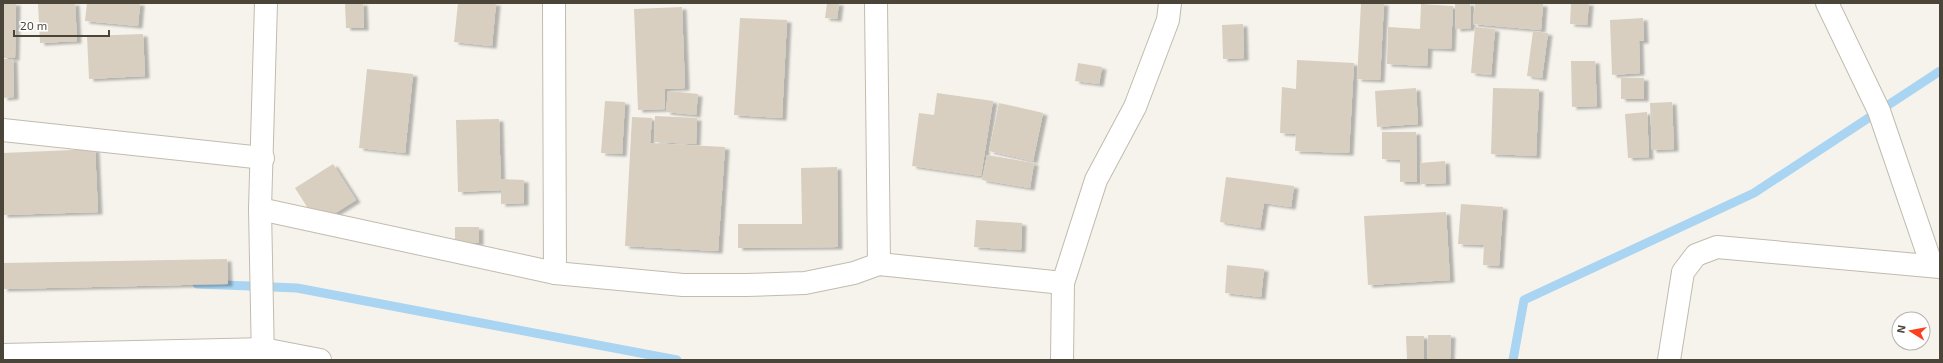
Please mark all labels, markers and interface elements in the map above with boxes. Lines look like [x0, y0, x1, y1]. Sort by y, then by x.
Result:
scale bar [14, 12, 109, 38]
text: 20 m [20, 18, 47, 32]
north arrow [1891, 311, 1931, 351]
text: N [1894, 324, 1908, 334]

